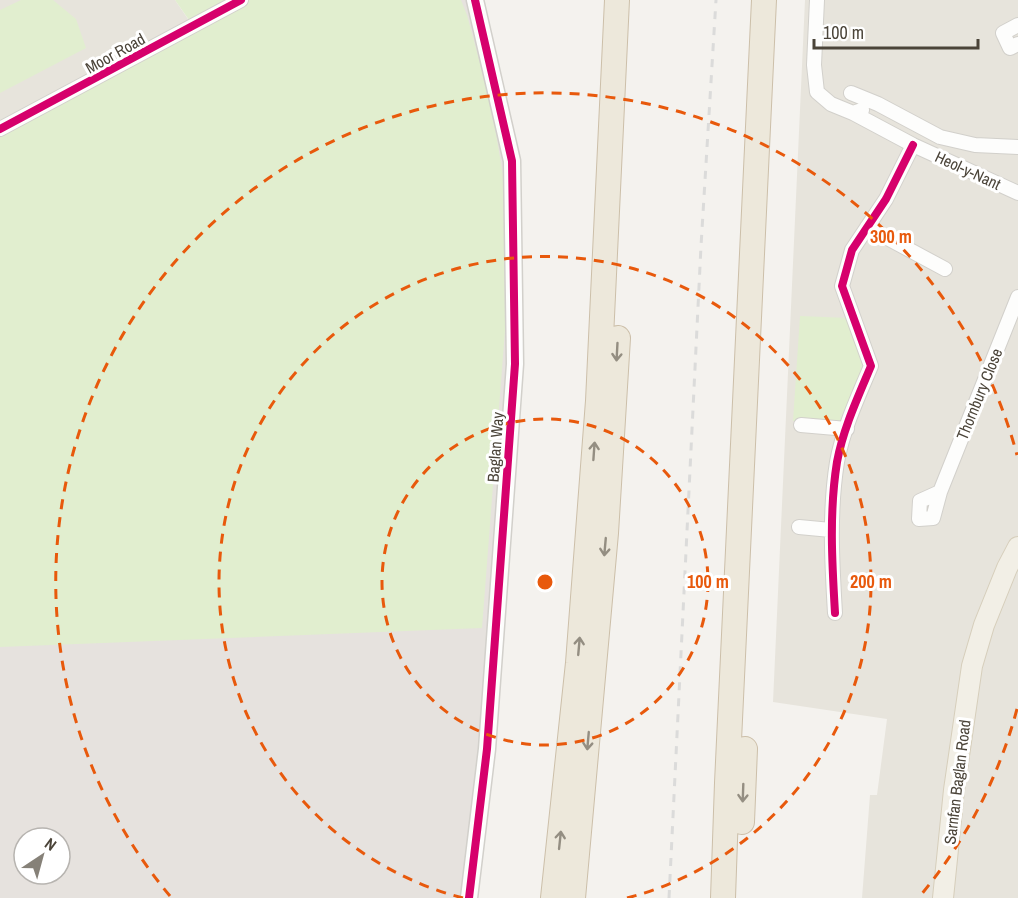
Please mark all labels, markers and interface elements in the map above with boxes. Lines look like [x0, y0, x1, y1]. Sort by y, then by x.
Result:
scale bar [814, 12, 978, 50]
text: 100 m [823, 20, 864, 45]
street label: Moor Road [81, 28, 149, 78]
street label: Heol-y-Nant [932, 145, 1005, 195]
text: 300 m [870, 224, 912, 249]
one-way arrow [611, 342, 622, 362]
street label: Thornbury Close [951, 345, 1007, 443]
street label: Baglan Way [482, 411, 508, 483]
one-way arrow [589, 442, 600, 462]
one-way arrow [599, 536, 610, 556]
text: 100 m [687, 569, 729, 594]
text: 200 m [850, 569, 892, 594]
centre of rings [535, 572, 555, 592]
one-way arrow [574, 636, 585, 656]
street label: Sarnfan Baglan Road [938, 718, 976, 846]
one-way arrow [582, 731, 593, 751]
one-way arrow [737, 782, 749, 802]
north arrow [12, 826, 72, 886]
one-way arrow [555, 830, 566, 850]
text: N [41, 832, 61, 856]

